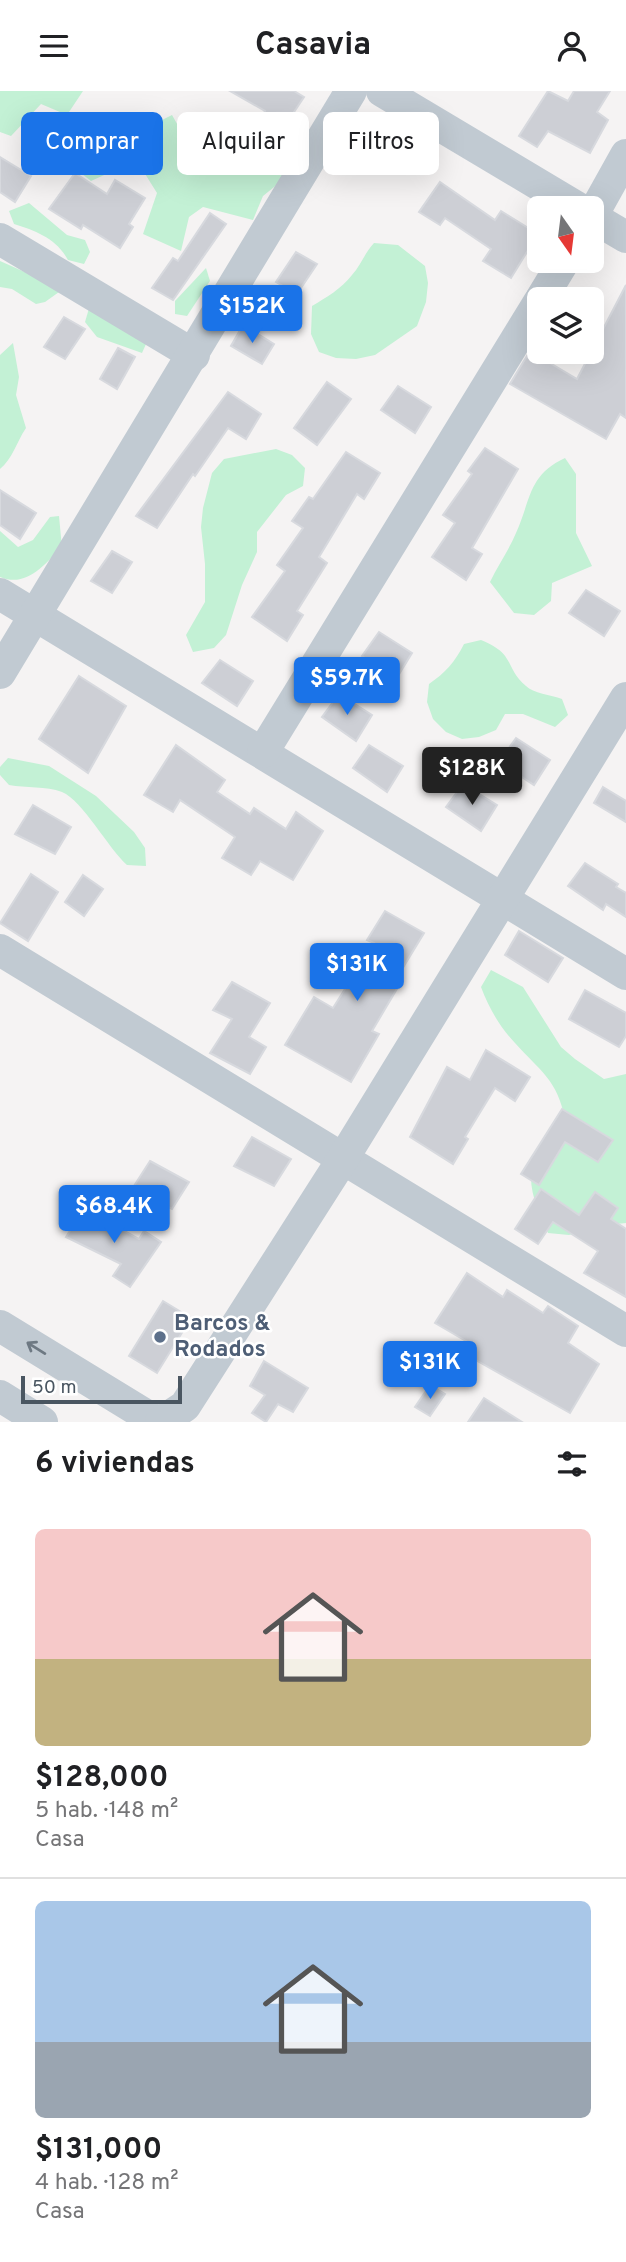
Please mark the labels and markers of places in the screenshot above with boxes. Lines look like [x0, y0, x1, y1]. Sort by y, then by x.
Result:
pin: $152K [203, 285, 301, 345]
pin: $59.7K [290, 657, 404, 717]
pin: $128K [423, 747, 521, 807]
pin: $131K [308, 943, 406, 1003]
pin: $68.4K [57, 1185, 171, 1245]
place label: Barcos & Rodados [174, 1310, 271, 1365]
marker: Barcos & Rodados [152, 1329, 168, 1345]
pin: $131K [381, 1341, 479, 1401]

